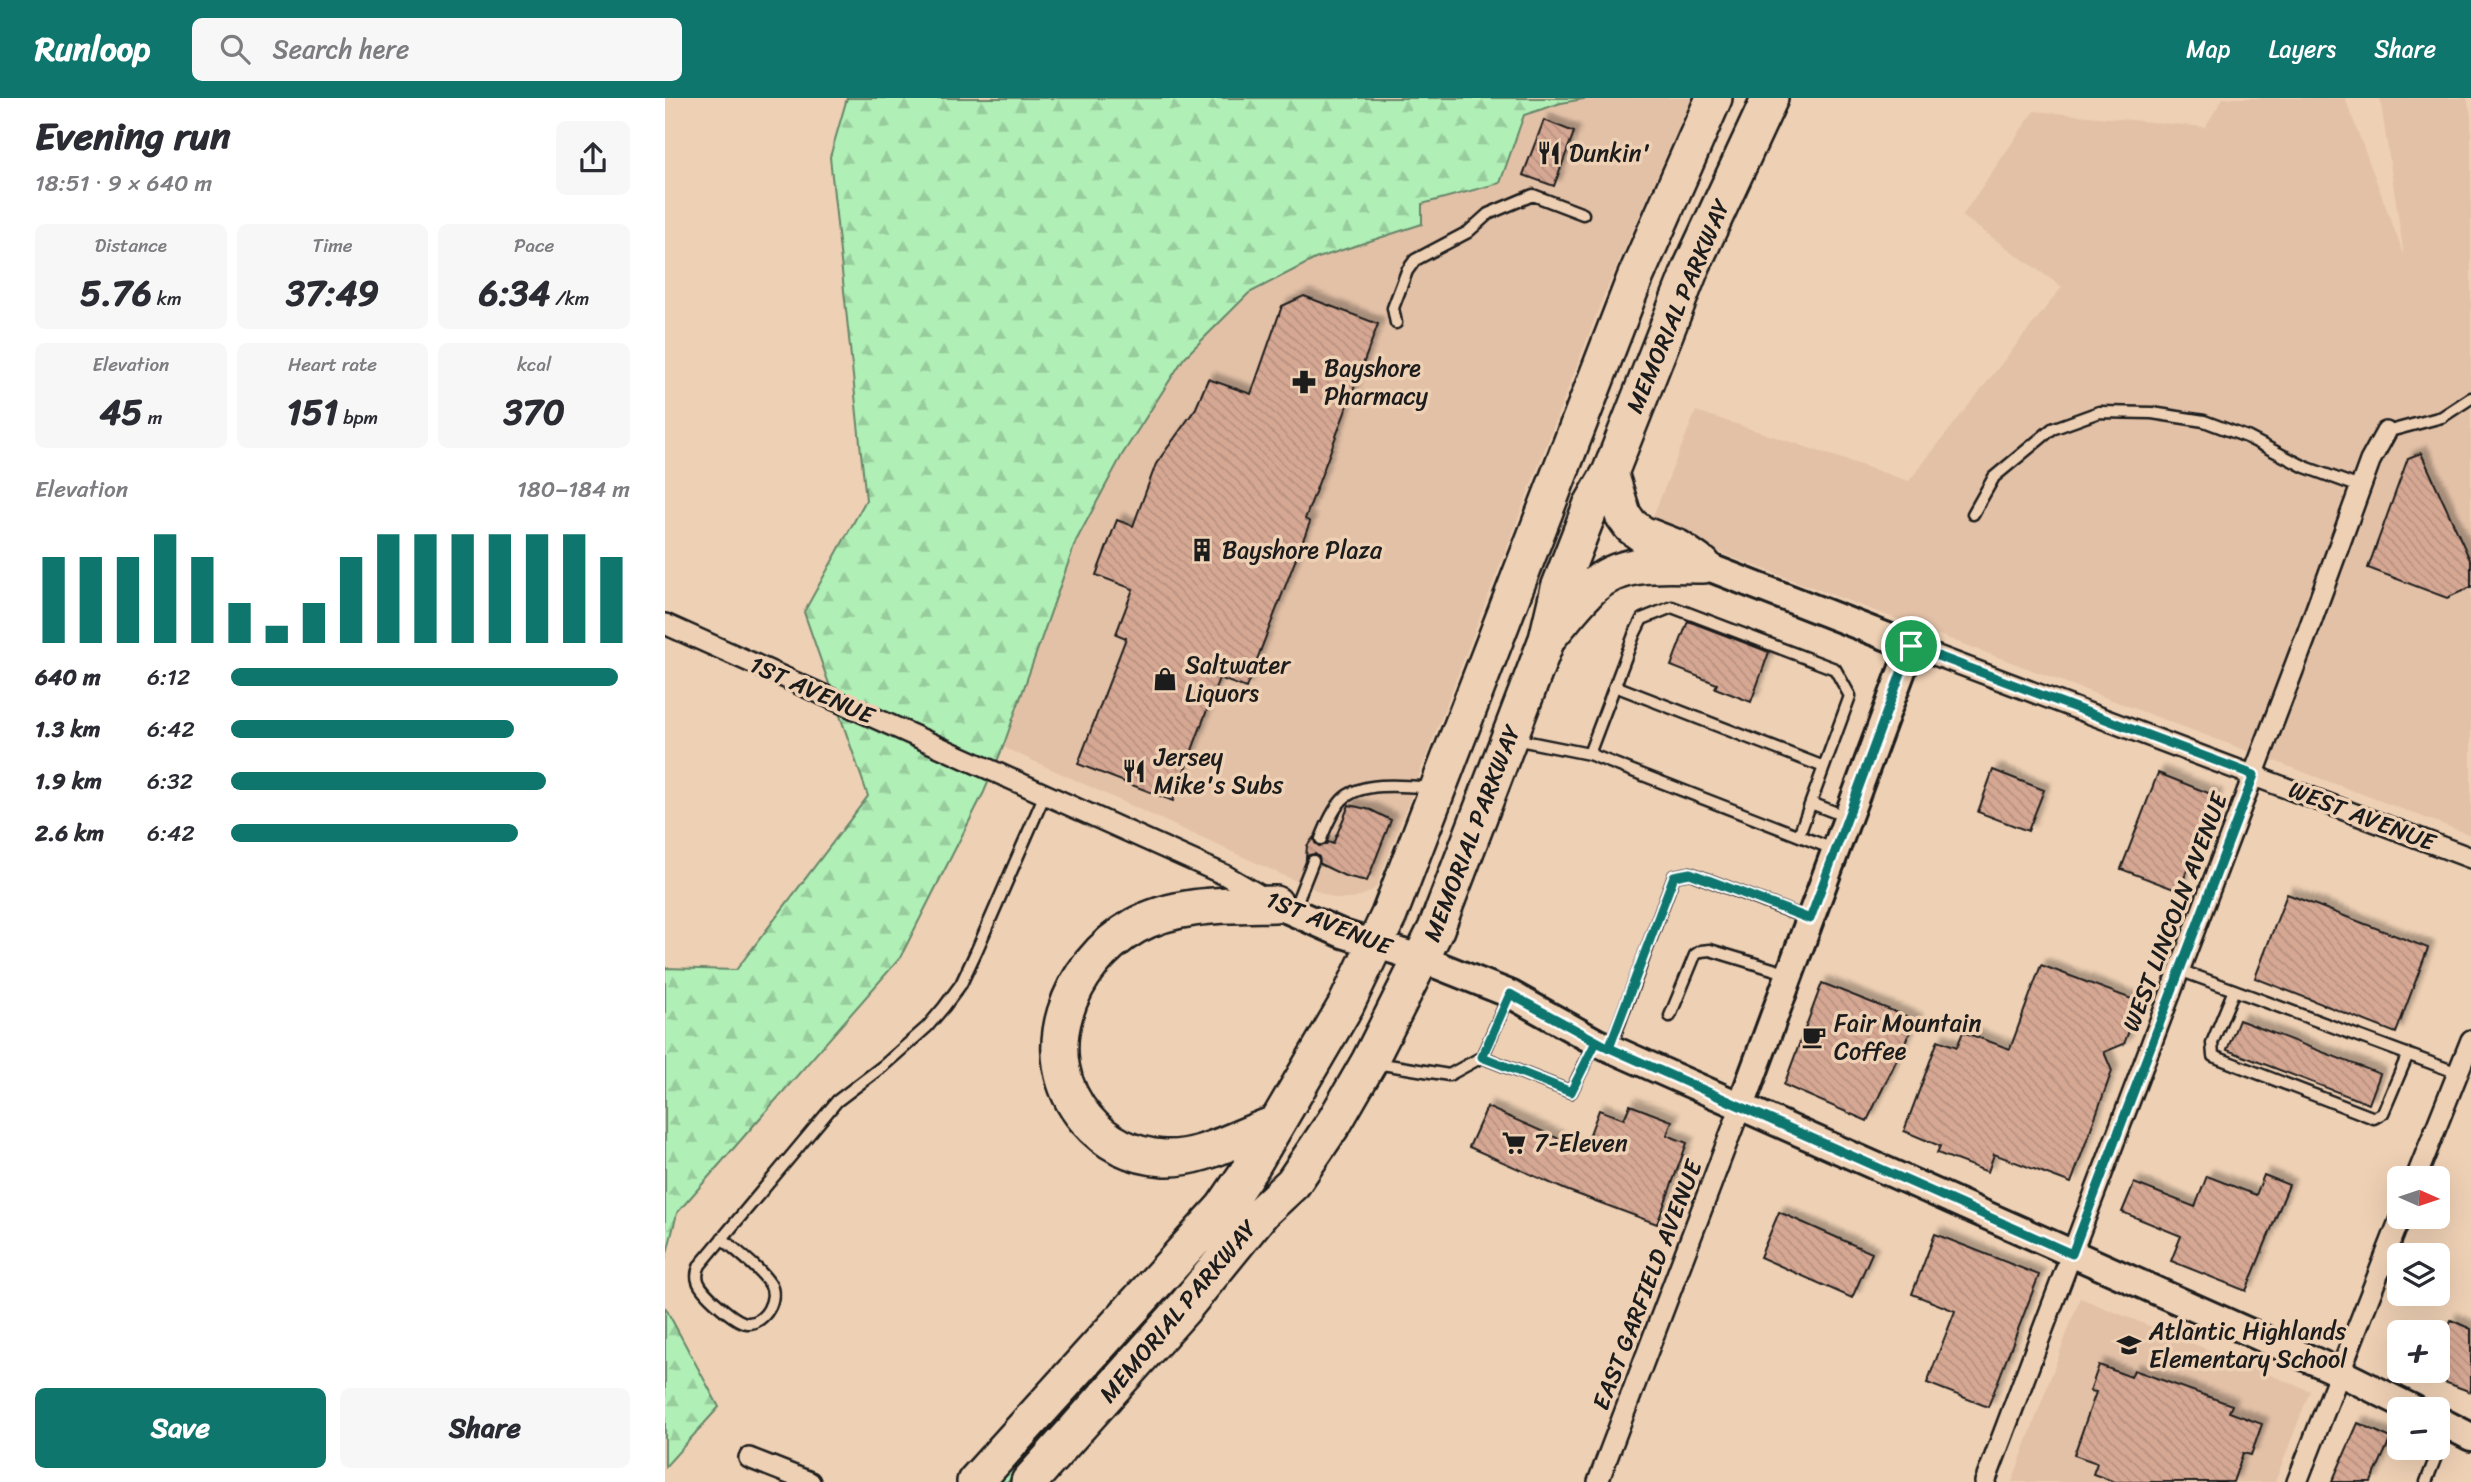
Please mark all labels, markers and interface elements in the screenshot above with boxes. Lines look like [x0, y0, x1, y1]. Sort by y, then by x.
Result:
search box [192, 18, 682, 81]
text: Runloop [35, 20, 150, 78]
text: Search here [272, 26, 409, 72]
text: Map [2186, 28, 2231, 70]
text: Layers [2269, 28, 2336, 70]
text: Share [2374, 28, 2436, 70]
icon: search [216, 30, 254, 68]
text: Evening run [35, 103, 231, 170]
button: share [556, 121, 630, 195]
place label: Dunkin' [1569, 132, 1651, 174]
restaurant icon: Dunkin' [1535, 139, 1563, 167]
text: 18:51 · 9 × 640 m [35, 163, 212, 204]
street label: MEMORIAL PARKWAY [1614, 191, 1743, 420]
text: Distance [95, 229, 167, 262]
text: Time [312, 229, 353, 262]
text: Pace [514, 229, 554, 262]
text: 5.76 [80, 262, 152, 324]
text: 37:49 [286, 262, 379, 324]
text: 6:34 [479, 262, 550, 324]
text: km [152, 282, 182, 315]
text: /km [550, 282, 589, 315]
place label: Bayshore Pharmacy [1324, 347, 1428, 417]
text: Elevation [92, 348, 169, 381]
text: Heart rate [288, 348, 377, 381]
text: kcal [517, 348, 551, 381]
pharmacy icon: Bayshore Pharmacy [1290, 368, 1318, 396]
text: 45 [99, 381, 143, 443]
text: 151 [287, 381, 338, 443]
text: 370 [504, 381, 565, 443]
text: m [143, 401, 162, 434]
text: bpm [338, 401, 378, 434]
text: Elevation [35, 469, 128, 510]
text: 180–184 m [517, 469, 630, 510]
place label: Bayshore Plaza [1222, 529, 1383, 571]
building icon: Bayshore Plaza [1188, 536, 1216, 564]
pin [1881, 616, 1941, 676]
icon: arrive [1892, 627, 1930, 665]
street label: 1ST AVENUE [743, 644, 883, 737]
place label: Saltwater Liquors [1185, 644, 1292, 714]
text: 640 m [35, 657, 101, 698]
text: 6:12 [147, 657, 190, 698]
shop icon: Saltwater Liquors [1151, 665, 1179, 693]
text: 1.3 km [35, 709, 100, 750]
text: 6:42 [147, 709, 195, 750]
street label: MEMORIAL PARKWAY [1411, 717, 1533, 948]
place label: Jersey Mike's Subs [1153, 736, 1284, 806]
restaurant icon: Jersey Mike's Subs [1120, 757, 1148, 785]
text: 1.9 km [35, 761, 102, 802]
text: 6:32 [147, 761, 193, 802]
street label: WEST AVENUE [2282, 769, 2443, 864]
street label: WEST LINCOLN AVENUE [2110, 785, 2241, 1038]
text: 2.6 km [35, 813, 104, 854]
text: 6:42 [147, 813, 195, 854]
street label: 1ST AVENUE [1260, 879, 1400, 968]
place label: Fair Mountain Coffee [1834, 1002, 1981, 1072]
cafe icon: Fair Mountain Coffee [1800, 1023, 1828, 1051]
place label: 7-Eleven [1534, 1122, 1628, 1164]
supermarket icon: 7-Eleven [1500, 1129, 1528, 1157]
street label: EAST GARFIELD AVENUE [1580, 1152, 1715, 1416]
north arrow [2387, 1166, 2450, 1228]
map controls [2387, 1166, 2450, 1460]
street label: MEMORIAL PARKWAY [1088, 1209, 1268, 1413]
button: layers [2387, 1243, 2450, 1306]
place label: Atlantic Highlands Elementary School [2148, 1310, 2348, 1380]
button: + [2387, 1320, 2450, 1383]
school or university icon: Atlantic Highlands Elementary School [2115, 1331, 2143, 1359]
button: Save [35, 1388, 326, 1468]
button: Share [340, 1388, 630, 1468]
button: − [2387, 1397, 2450, 1460]

